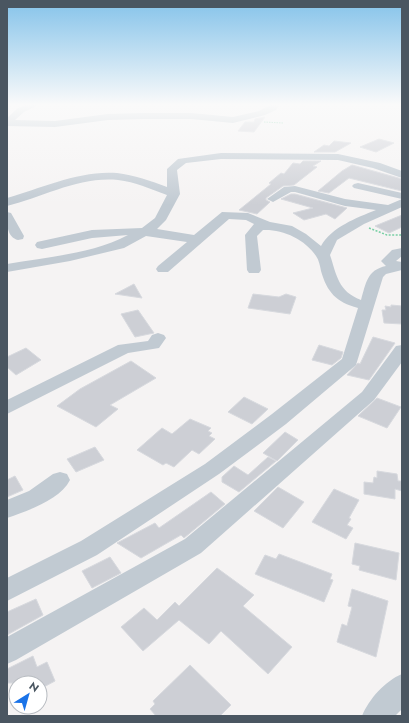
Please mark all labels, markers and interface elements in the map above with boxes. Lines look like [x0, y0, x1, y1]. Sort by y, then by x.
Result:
north arrow [8, 675, 48, 715]
text: N [26, 678, 42, 696]

